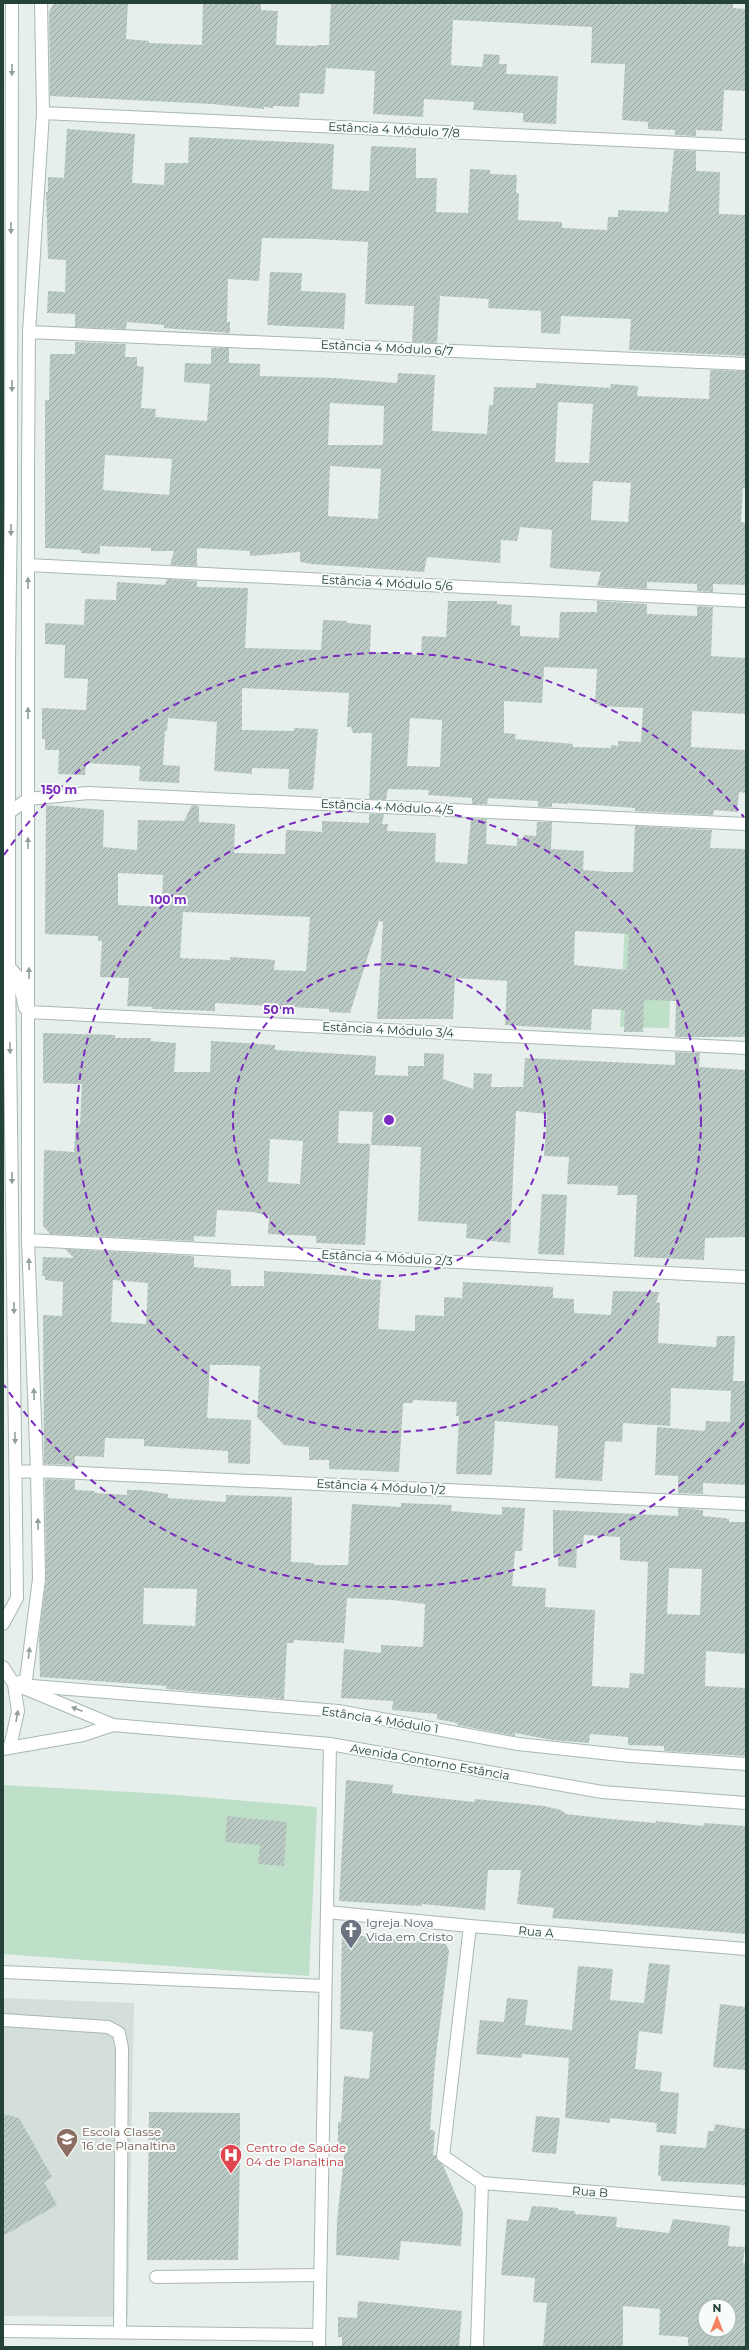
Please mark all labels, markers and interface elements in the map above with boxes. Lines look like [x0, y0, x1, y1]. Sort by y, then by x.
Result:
one-way arrow [9, 64, 15, 77]
street label: Estância 4 Módulo 7/8 [328, 119, 461, 140]
one-way arrow [8, 222, 14, 235]
street label: Estância 4 Módulo 6/7 [320, 337, 454, 358]
one-way arrow [9, 380, 15, 393]
one-way arrow [8, 524, 14, 537]
street label: Estância 4 Módulo 5/6 [321, 572, 453, 593]
one-way arrow [25, 576, 31, 589]
one-way arrow [25, 706, 31, 719]
text: 150 m [41, 782, 77, 797]
street label: Estância 4 Módulo 4/5 [320, 796, 454, 817]
one-way arrow [25, 836, 31, 849]
text: 100 m [150, 892, 186, 907]
one-way arrow [26, 966, 32, 979]
text: 50 m [263, 1002, 295, 1017]
street label: Estância 4 Módulo 3/4 [322, 1019, 454, 1040]
one-way arrow [7, 1042, 13, 1055]
centre of rings [382, 1113, 396, 1127]
one-way arrow [9, 1172, 15, 1185]
street label: Estância 4 Módulo 2/3 [321, 1247, 453, 1268]
one-way arrow [25, 1258, 32, 1270]
one-way arrow [10, 1302, 17, 1314]
one-way arrow [31, 1387, 37, 1400]
one-way arrow [12, 1432, 18, 1445]
street label: Estância 4 Módulo 1/2 [316, 1476, 446, 1497]
one-way arrow [35, 1517, 41, 1530]
one-way arrow [26, 1647, 32, 1659]
street label: Estância 4 Módulo 1 [321, 1703, 440, 1736]
one-way arrow [71, 1705, 83, 1711]
one-way arrow [14, 1710, 20, 1722]
street label: Avenida Contorno Estância [349, 1740, 511, 1783]
place label: Igreja Nova Vida em Cristo [366, 1915, 453, 1944]
church icon: Igreja Nova Vida em Cristo [338, 1917, 364, 1950]
street label: Rua A [518, 1922, 555, 1941]
place label: Escola Classe 16 de Planaltina [82, 2124, 176, 2153]
school or university icon: Escola Classe 16 de Planaltina [54, 2126, 80, 2159]
place label: Centro de Saúde 04 de Planaltina [246, 2140, 346, 2169]
hospital icon: Centro de Saúde 04 de Planaltina [218, 2142, 244, 2175]
street label: Rua B [572, 2183, 609, 2200]
north arrow [697, 2298, 737, 2338]
text: N [713, 2301, 721, 2315]

